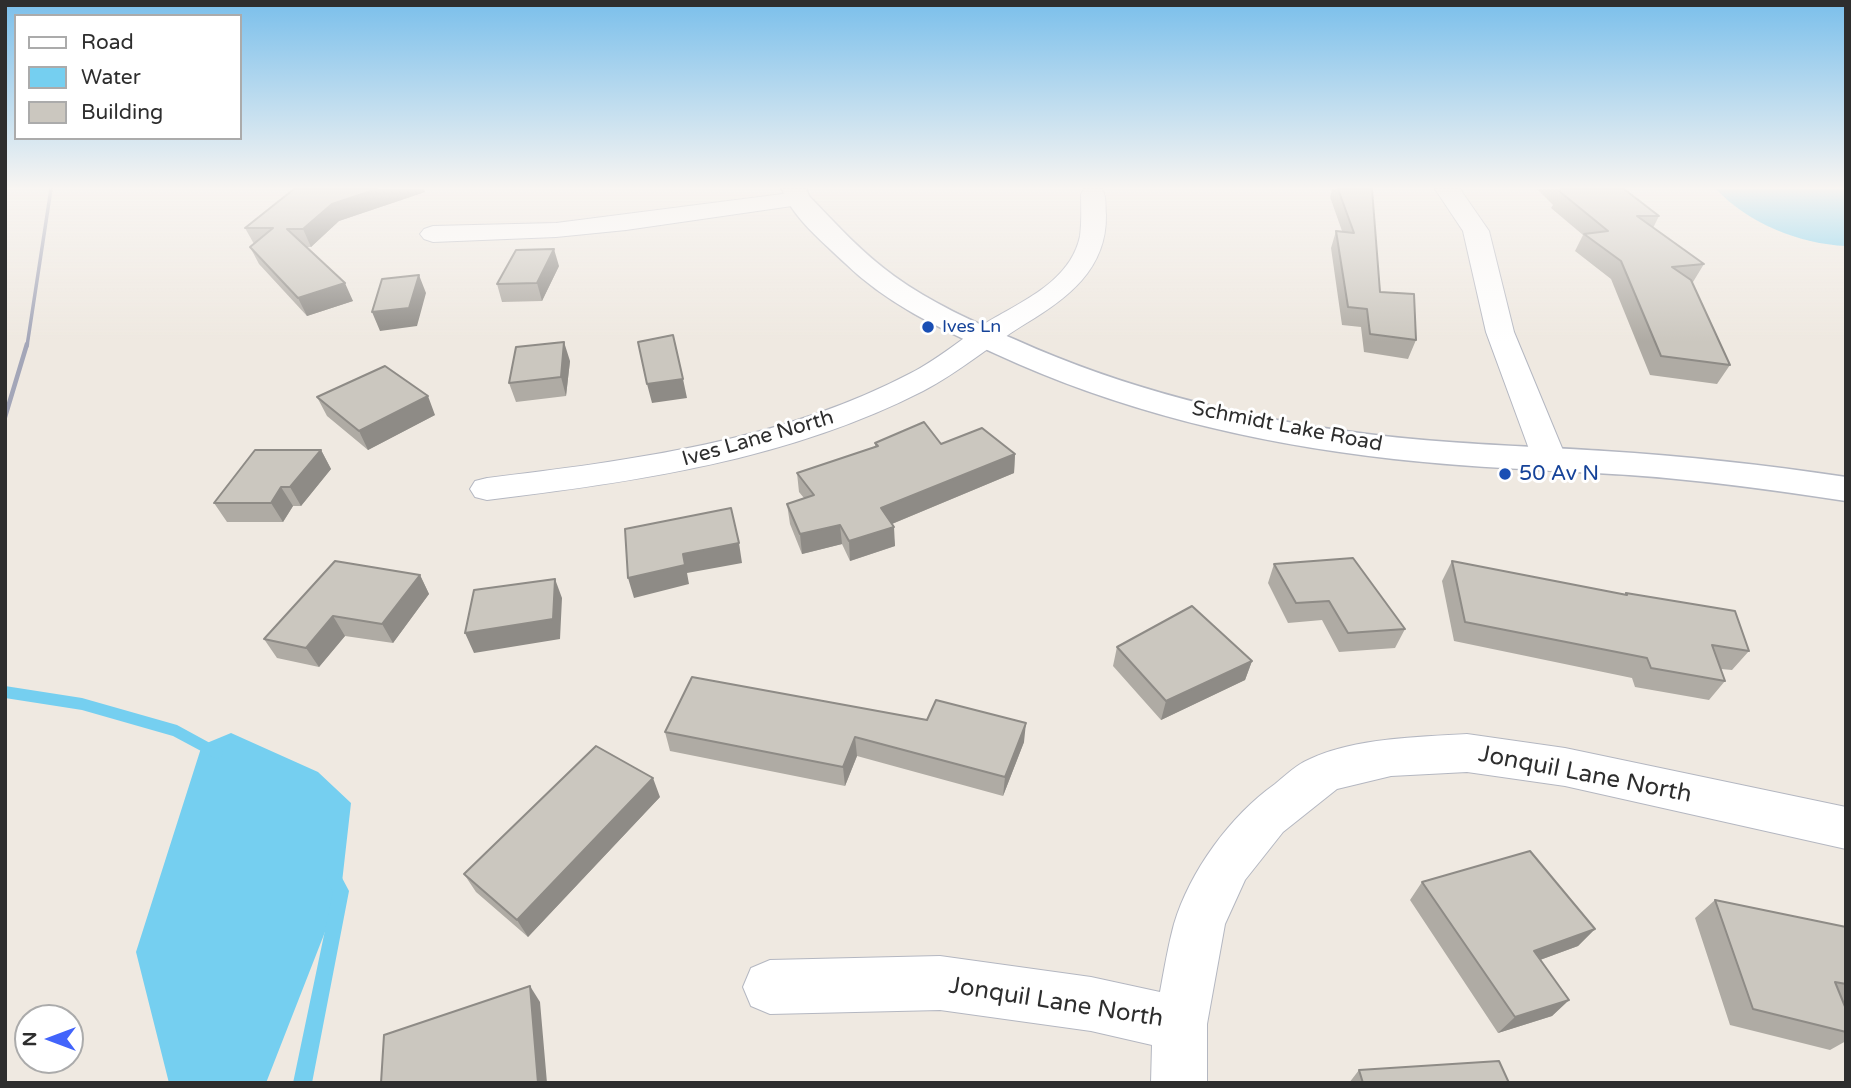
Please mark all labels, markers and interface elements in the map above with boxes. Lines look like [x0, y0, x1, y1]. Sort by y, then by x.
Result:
legend [14, 14, 242, 140]
text: Road [81, 30, 134, 55]
text: Water [81, 65, 141, 90]
text: Building [81, 100, 163, 125]
place label: Ives Ln [942, 316, 1001, 338]
marker: Ives Ln [920, 319, 936, 335]
street label: Schmidt Lake Road [1190, 396, 1384, 458]
street label: Ives Lane North [679, 405, 837, 473]
place label: 50 Av N [1519, 461, 1599, 487]
marker: 50 Av N [1497, 466, 1513, 482]
street label: Jonquil Lane North [1476, 740, 1694, 810]
street label: Jonquil Lane North [947, 972, 1165, 1034]
north arrow [14, 1004, 84, 1074]
text: N [19, 1031, 41, 1047]

